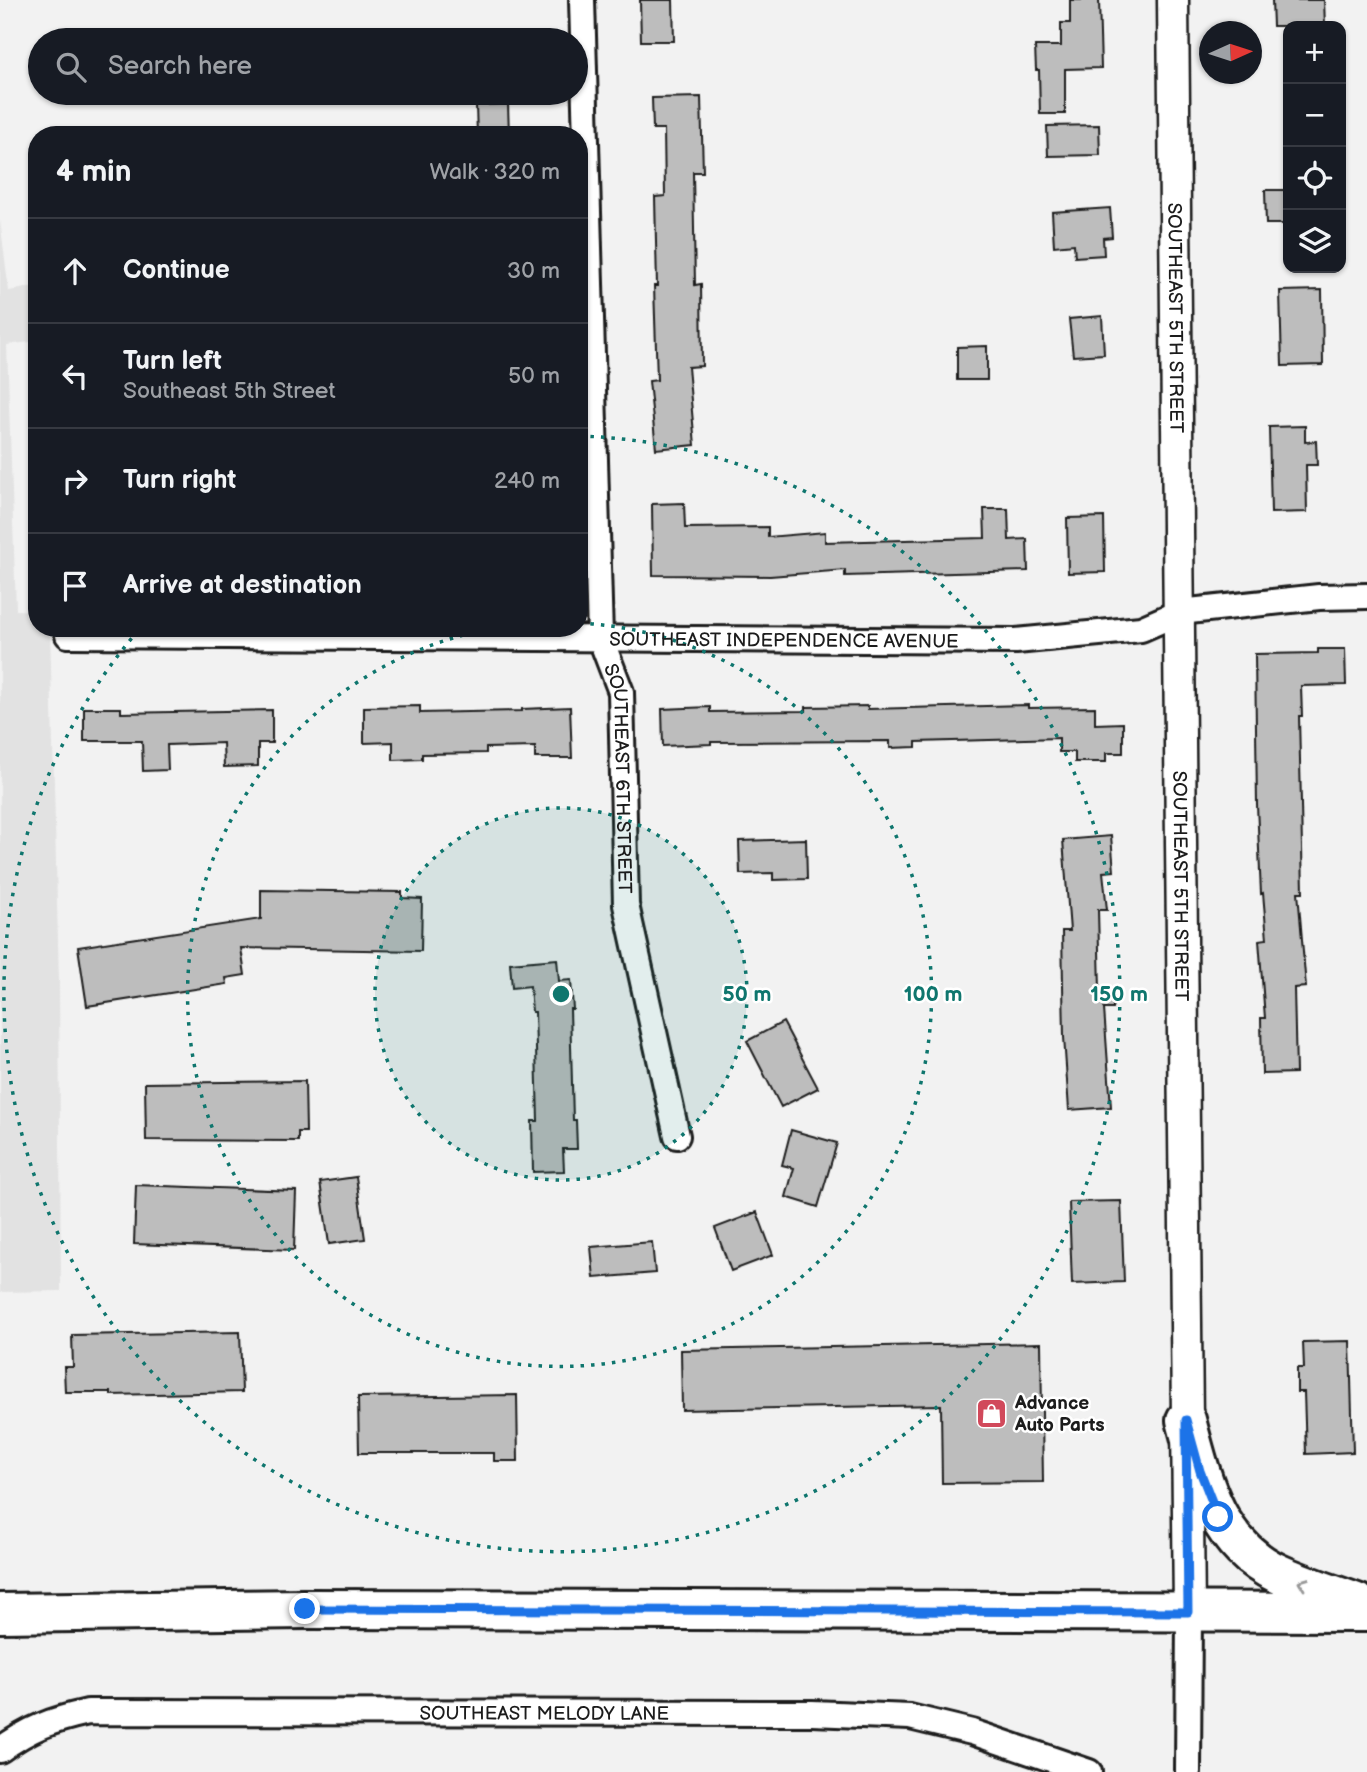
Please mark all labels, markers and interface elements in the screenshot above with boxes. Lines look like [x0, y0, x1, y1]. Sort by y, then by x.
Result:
north arrow [1199, 21, 1262, 84]
map controls [1283, 21, 1346, 273]
button: + [1283, 21, 1346, 84]
search box [28, 28, 588, 105]
icon: search [52, 48, 90, 86]
text: Search here [108, 51, 252, 82]
button: − [1283, 84, 1346, 147]
button: locate [1283, 147, 1346, 210]
text: 4 min [56, 154, 131, 190]
text: Walk · 320 m [429, 158, 560, 186]
street label: SOUTHEAST 5TH STREET [1162, 202, 1187, 434]
button: layers [1283, 210, 1346, 273]
icon: ahead [56, 252, 94, 290]
text: Continue [123, 255, 230, 286]
text: 30 m [507, 257, 560, 285]
text: Turn left [123, 346, 222, 377]
icon: left [56, 357, 94, 395]
text: 50 m [508, 362, 560, 390]
text: Southeast 5th Street [123, 377, 336, 405]
icon: right [56, 462, 94, 500]
text: Turn right [123, 465, 236, 496]
text: 240 m [494, 467, 560, 495]
icon: arrive [56, 567, 94, 605]
text: Arrive at destination [123, 570, 362, 601]
street label: SOUTHEAST INDEPENDENCE AVENUE [609, 628, 959, 654]
street label: SOUTHEAST 6TH STREET [598, 661, 636, 894]
street label: SOUTHEAST 5TH STREET [1167, 771, 1192, 1002]
centre of rings [549, 982, 573, 1006]
text: 50 m [723, 982, 771, 1007]
text: 100 m [904, 982, 962, 1007]
text: 150 m [1090, 982, 1148, 1007]
place label: Advance Auto Parts [1014, 1392, 1105, 1437]
shop icon: Advance Auto Parts [975, 1396, 1009, 1430]
route start [1202, 1501, 1233, 1532]
one-way arrow [1298, 1577, 1310, 1591]
route end [289, 1593, 320, 1624]
street label: SOUTHEAST MELODY LANE [419, 1702, 669, 1726]

